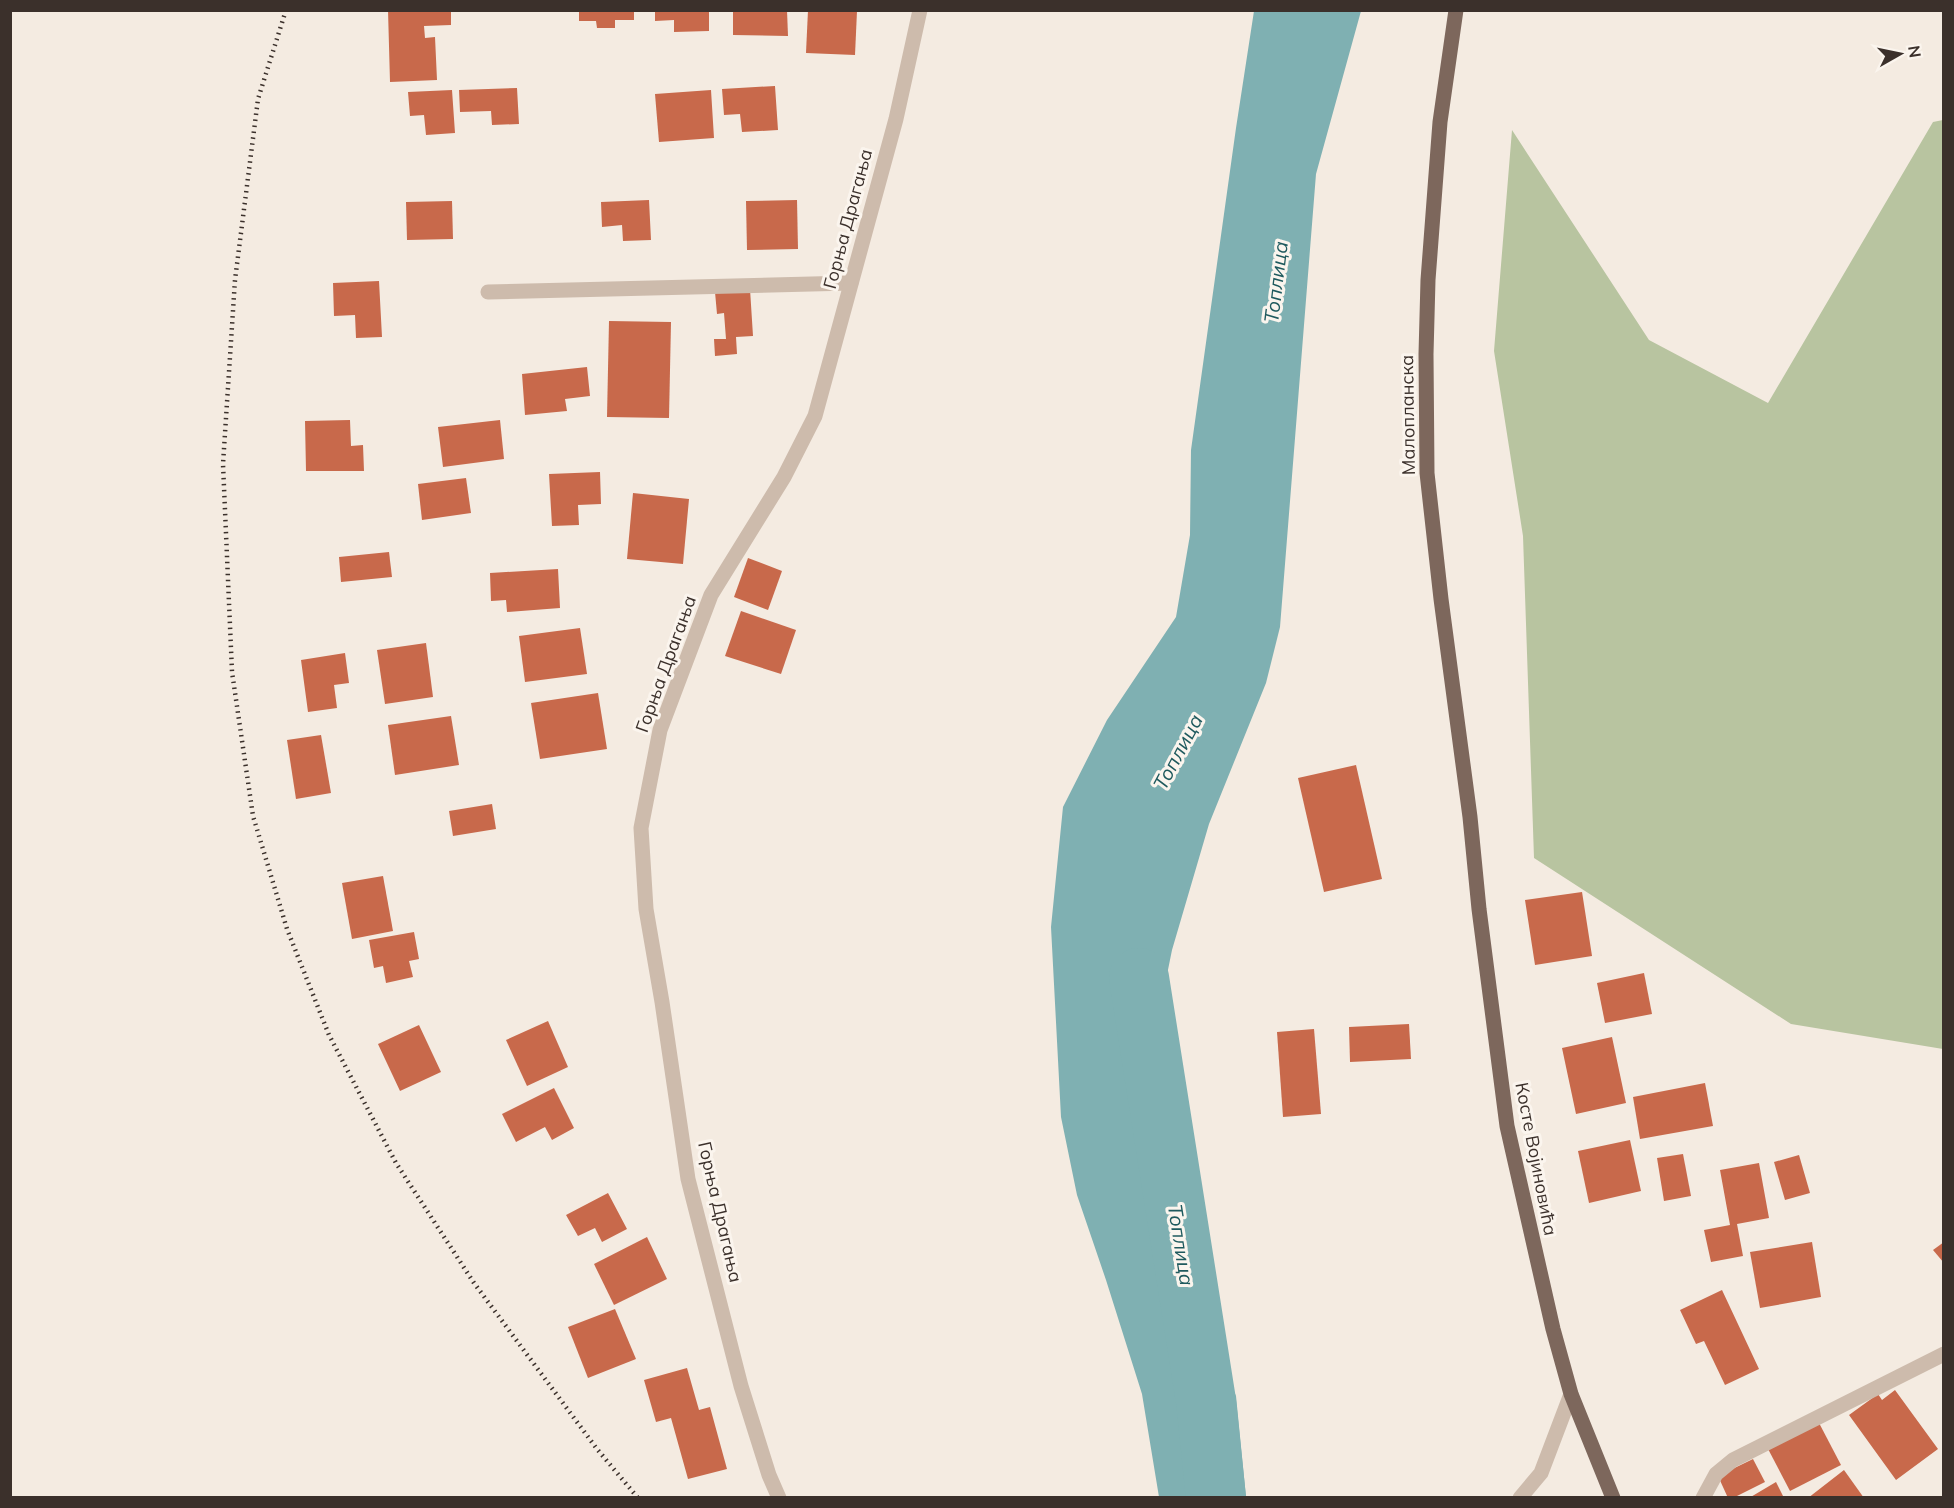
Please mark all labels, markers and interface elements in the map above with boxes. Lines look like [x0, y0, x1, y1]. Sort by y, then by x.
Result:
north arrow [1870, 24, 1930, 84]
text: N [1904, 44, 1926, 59]
street label: Горња Драгања [818, 146, 877, 291]
water label: Топлица [1258, 240, 1293, 324]
street label: Малопланска [1395, 355, 1420, 475]
street label: Горња Драгања [630, 592, 701, 735]
water label: Топлица [1147, 710, 1208, 794]
street label: Косте Војиновића [1510, 1080, 1563, 1237]
street label: Горња Драгања [693, 1139, 748, 1285]
water label: Топлица [1163, 1202, 1200, 1287]

